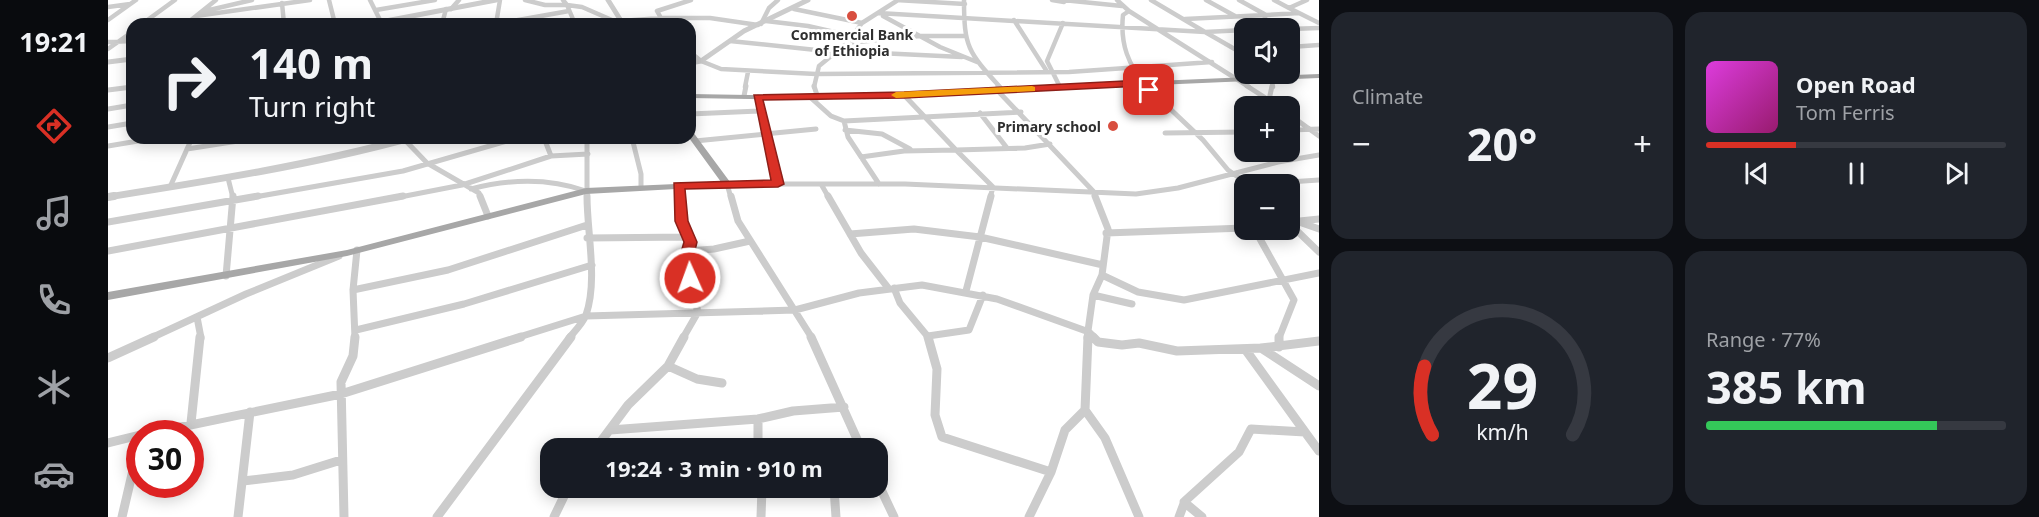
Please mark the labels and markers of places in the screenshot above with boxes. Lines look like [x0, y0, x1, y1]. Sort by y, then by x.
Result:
marker: Commercial Bank of Ethiopia [845, 9, 859, 23]
place label: Commercial Bank of Ethiopia [791, 25, 914, 60]
pin [1123, 64, 1174, 115]
place label: Primary school [997, 117, 1101, 136]
marker: Primary school [1106, 119, 1120, 133]

